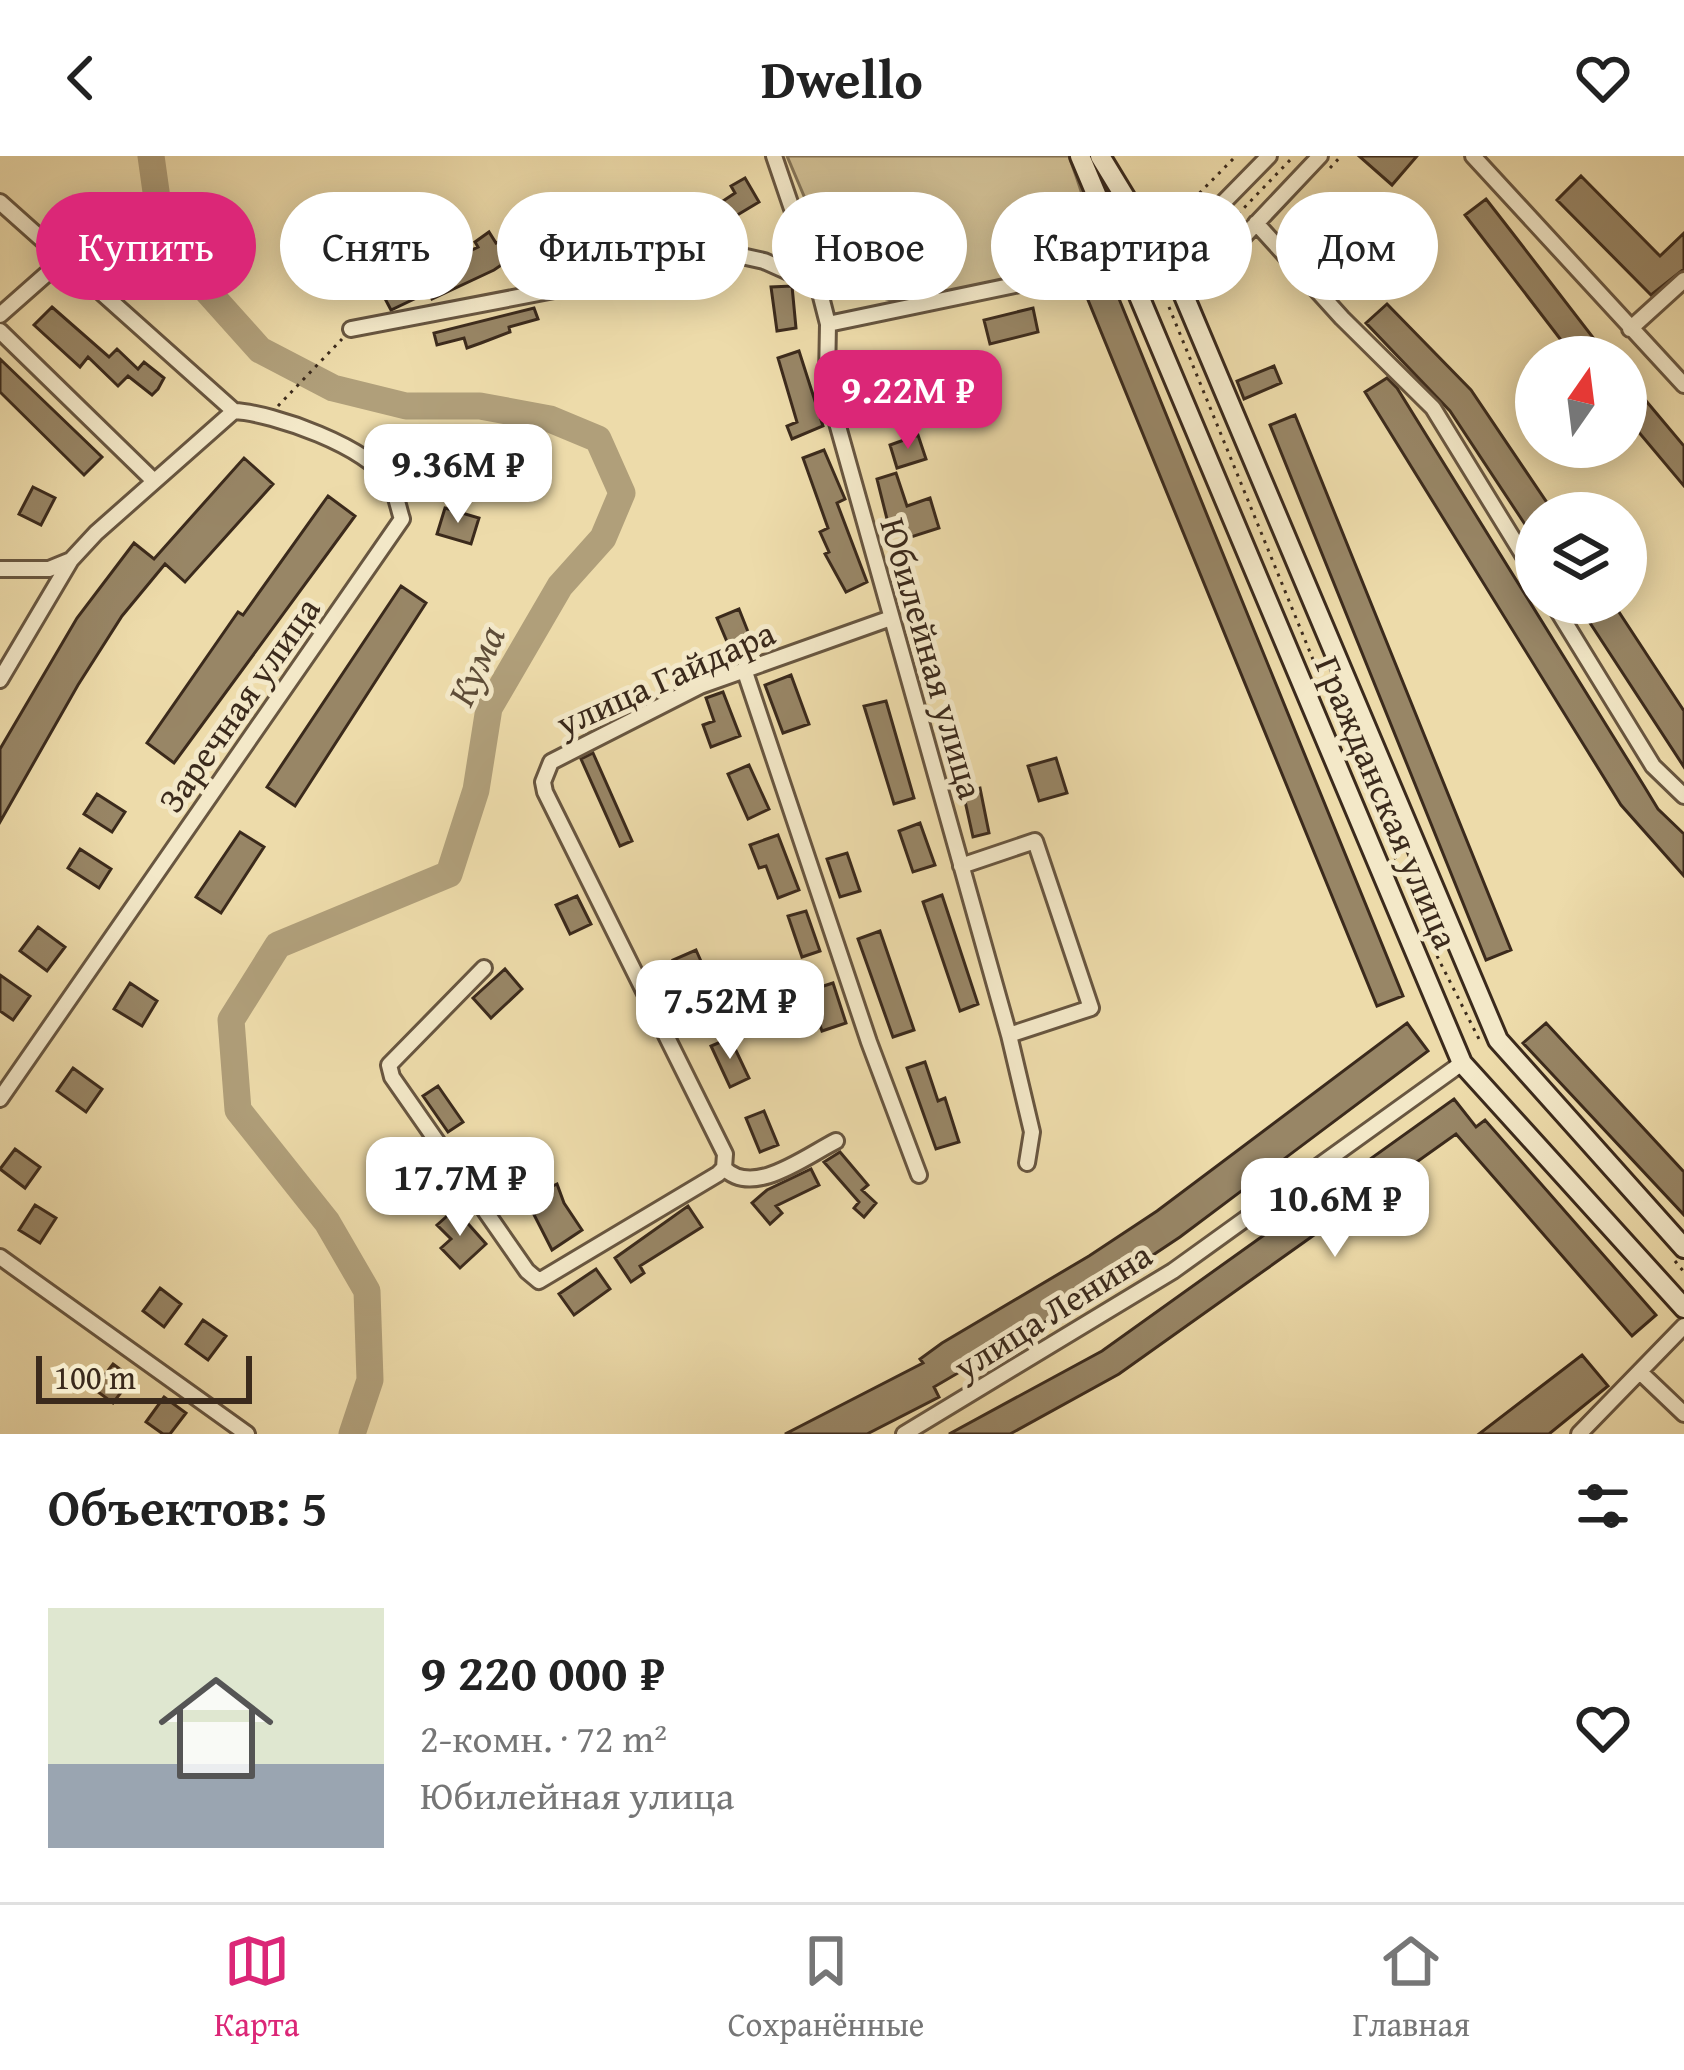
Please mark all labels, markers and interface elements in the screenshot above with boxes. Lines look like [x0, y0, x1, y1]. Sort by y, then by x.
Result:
text: Dwello [761, 39, 923, 118]
icon: back [48, 45, 114, 111]
icon: heart [1570, 45, 1636, 111]
chip: Купить [36, 192, 256, 300]
chip: Снять [280, 192, 473, 300]
chip: Фильтры [497, 192, 748, 300]
chip: Новое [772, 192, 967, 300]
chip: Квартира [991, 192, 1252, 300]
chip: Дом [1276, 192, 1438, 300]
north arrow [1515, 336, 1647, 468]
map controls [1515, 336, 1647, 624]
pin: 9.22M ₽ [797, 350, 1019, 452]
text: 9.22M ₽ [841, 360, 975, 417]
pin: 9.36M ₽ [347, 424, 569, 526]
text: 9.36M ₽ [391, 434, 525, 491]
button: layers [1515, 492, 1647, 624]
street label: Юбилейная улица [868, 511, 998, 805]
street label: Заречная улица [144, 585, 332, 823]
street label: улица Гайдара [546, 605, 783, 749]
water label: Кума [432, 615, 518, 715]
street label: Гражданская улица [1302, 647, 1474, 957]
pin: 7.52M ₽ [619, 960, 841, 1062]
text: 7.52M ₽ [663, 970, 797, 1027]
pin: 17.7M ₽ [349, 1137, 571, 1239]
text: 17.7M ₽ [393, 1147, 527, 1204]
pin: 10.6M ₽ [1224, 1158, 1446, 1260]
text: 10.6M ₽ [1268, 1168, 1402, 1225]
street label: улица Ленина [942, 1228, 1162, 1393]
scale bar [36, 1350, 252, 1403]
text: 100 m [54, 1353, 136, 1401]
text: Объектов: 5 [48, 1469, 328, 1544]
icon: filters [1570, 1473, 1636, 1539]
text: 9 220 000 ₽ [420, 1634, 665, 1709]
icon: home [144, 1656, 288, 1800]
icon: heart [1570, 1695, 1636, 1761]
text: 2-комн. · 72 m² [420, 1709, 667, 1766]
text: Юбилейная улица [420, 1766, 734, 1823]
tab: Карта [214, 1928, 300, 2048]
tab: Сохранённые [728, 1928, 924, 2048]
tab: Главная [1352, 1928, 1470, 2048]

